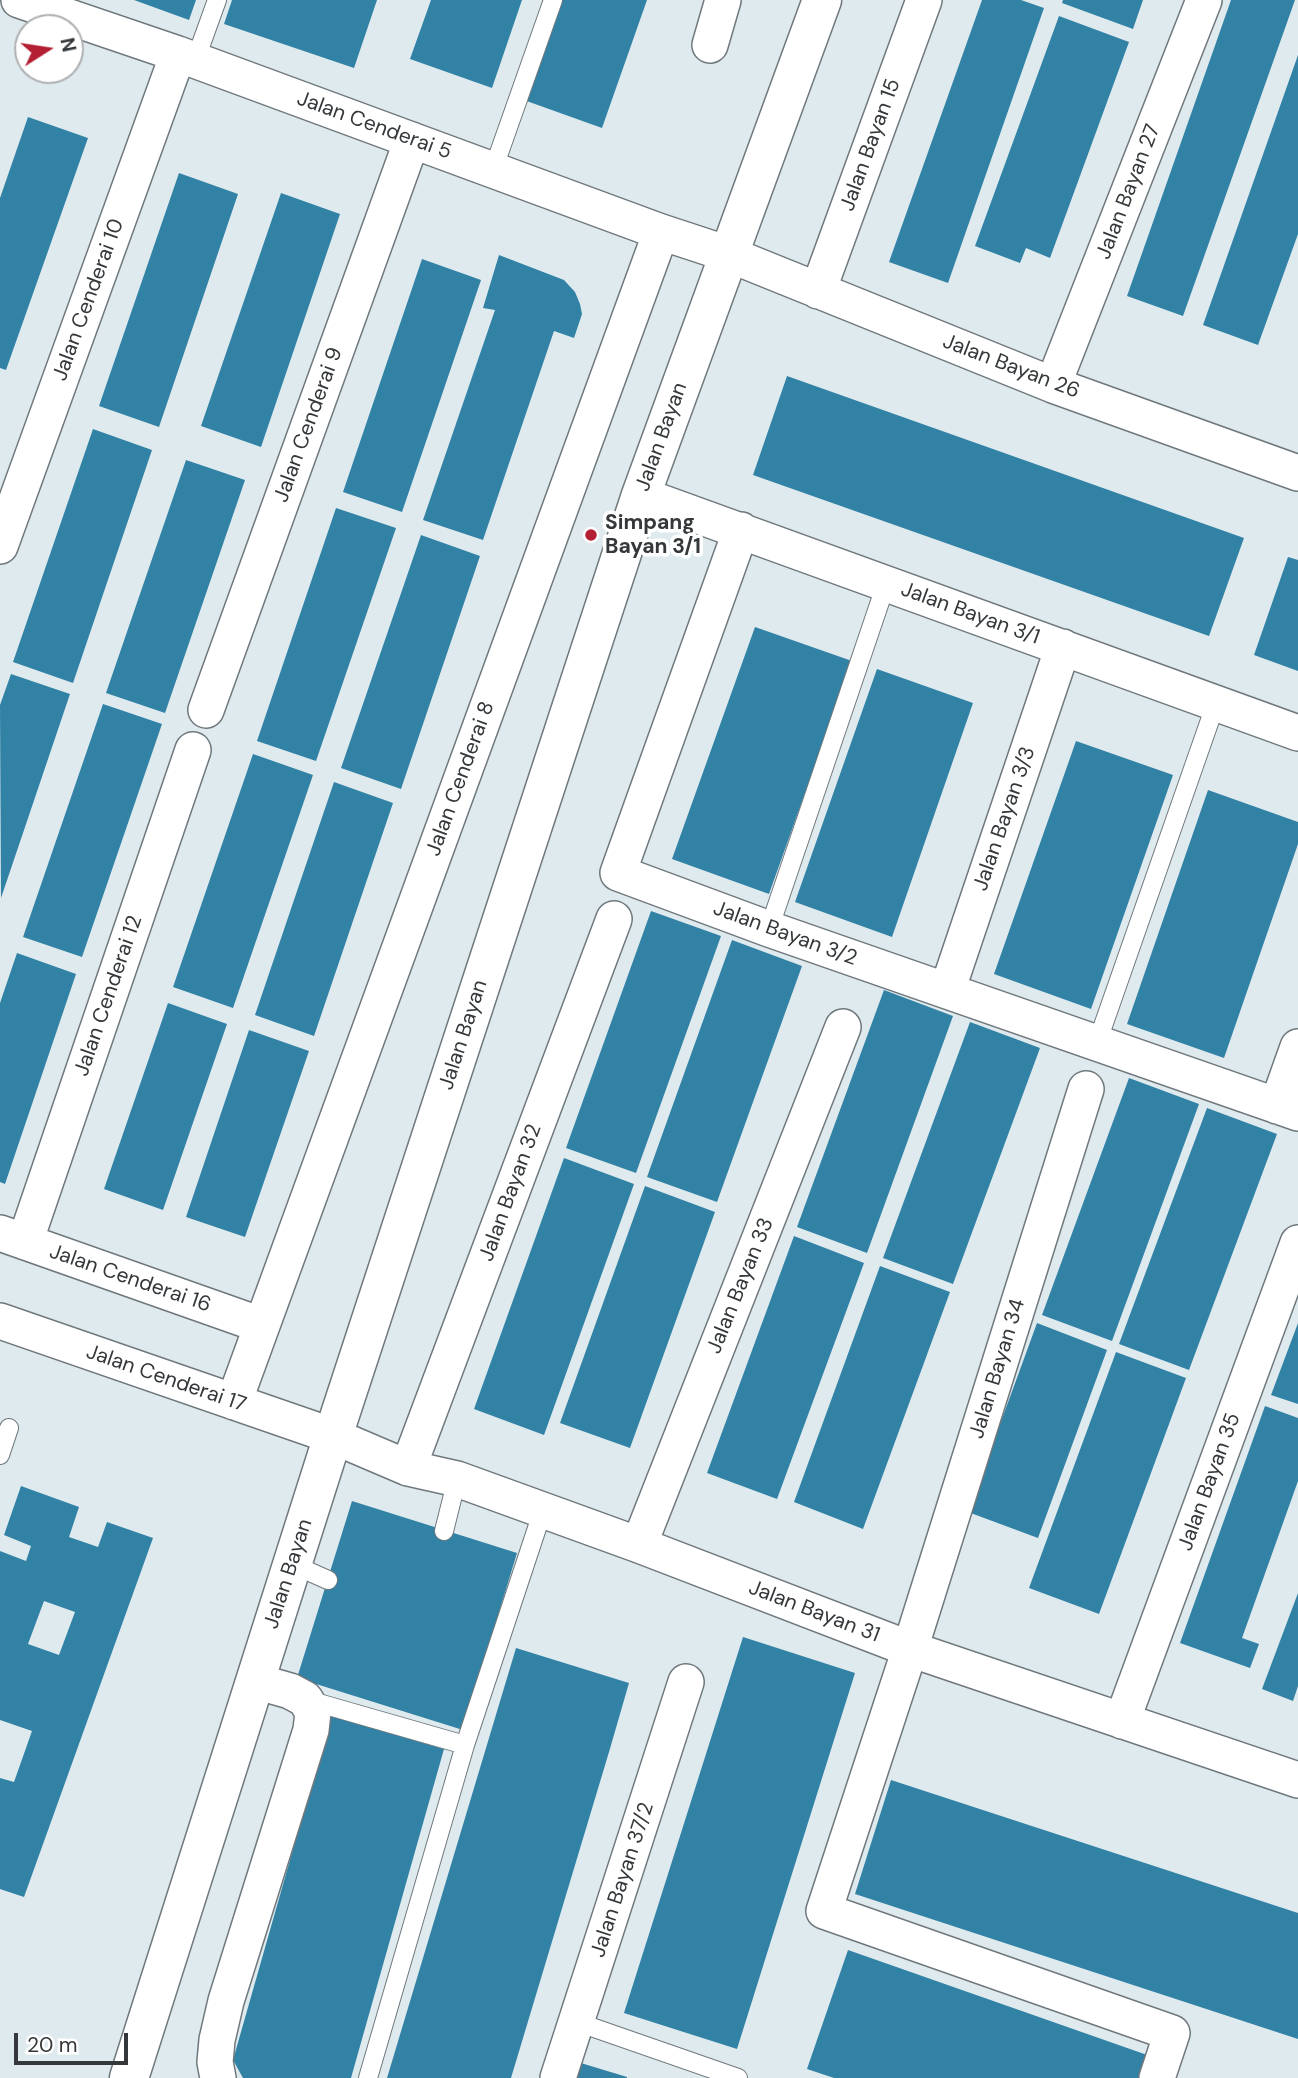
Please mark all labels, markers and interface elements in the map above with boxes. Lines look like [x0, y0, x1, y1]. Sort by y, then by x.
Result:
north arrow [14, 14, 84, 84]
text: N [54, 36, 82, 54]
street label: Jalan Bayan 15 [835, 75, 907, 215]
street label: Jalan Cenderai 5 [293, 86, 455, 166]
street label: Jalan Bayan 27 [1092, 121, 1166, 263]
street label: Jalan Cenderai 10 [48, 216, 130, 384]
street label: Jalan Bayan 26 [939, 329, 1083, 405]
street label: Jalan Cenderai 9 [269, 344, 349, 506]
street label: Jalan Bayan [631, 379, 693, 495]
place label: Simpang Bayan 3/1 [605, 510, 701, 560]
marker: Simpang Bayan 3/1 [583, 527, 599, 543]
street label: Jalan Bayan 3/1 [897, 577, 1043, 651]
street label: Jalan Cenderai 8 [421, 698, 501, 860]
street label: Jalan Bayan 3/3 [969, 744, 1041, 894]
street label: Jalan Bayan 3/2 [710, 896, 860, 972]
street label: Jalan Cenderai 12 [70, 912, 148, 1080]
street label: Jalan Bayan [434, 977, 494, 1093]
street label: Jalan Bayan 32 [475, 1121, 547, 1265]
street label: Jalan Bayan 33 [702, 1214, 780, 1358]
street label: Jalan Cenderai 16 [46, 1240, 214, 1318]
street label: Jalan Bayan 34 [965, 1296, 1031, 1442]
street label: Jalan Cenderai 17 [83, 1340, 249, 1418]
street label: Jalan Bayan 35 [1173, 1410, 1247, 1554]
street label: Jalan Bayan [259, 1516, 319, 1632]
street label: Jalan Bayan 31 [745, 1575, 883, 1649]
street label: Jalan Bayan 37/2 [586, 1799, 660, 1961]
scale bar [18, 2018, 131, 2062]
text: 20 m [27, 2031, 78, 2059]

